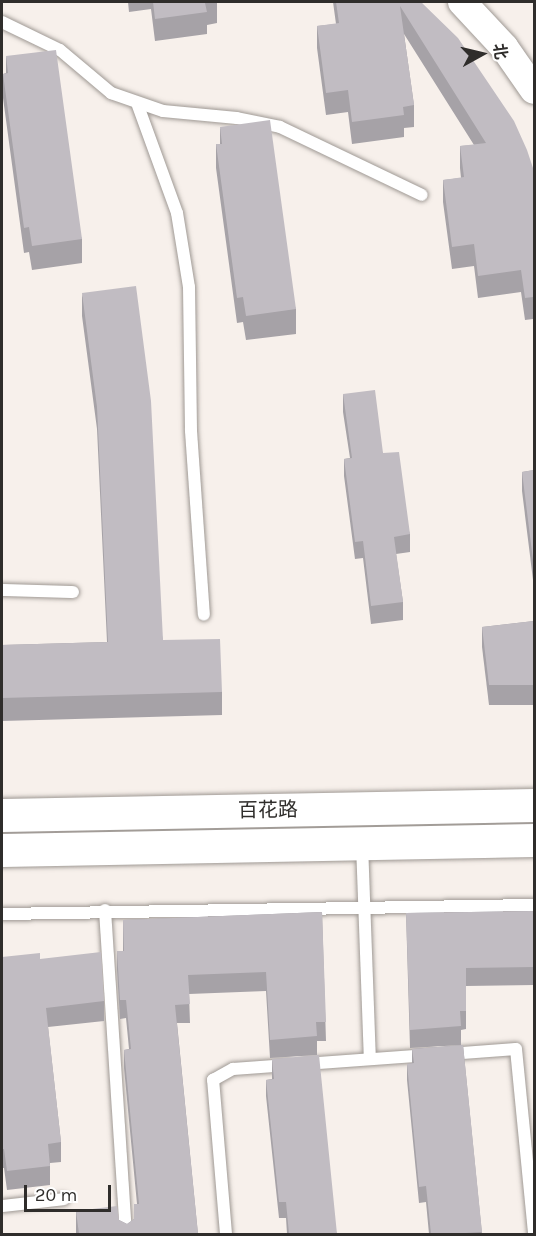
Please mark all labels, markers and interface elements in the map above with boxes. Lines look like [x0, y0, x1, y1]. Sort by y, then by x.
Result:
north arrow [452, 24, 512, 84]
text: 北 [490, 42, 511, 61]
street label: 百花路 [238, 797, 298, 823]
scale bar [27, 1173, 114, 1211]
text: 20 m [35, 1184, 77, 1206]

